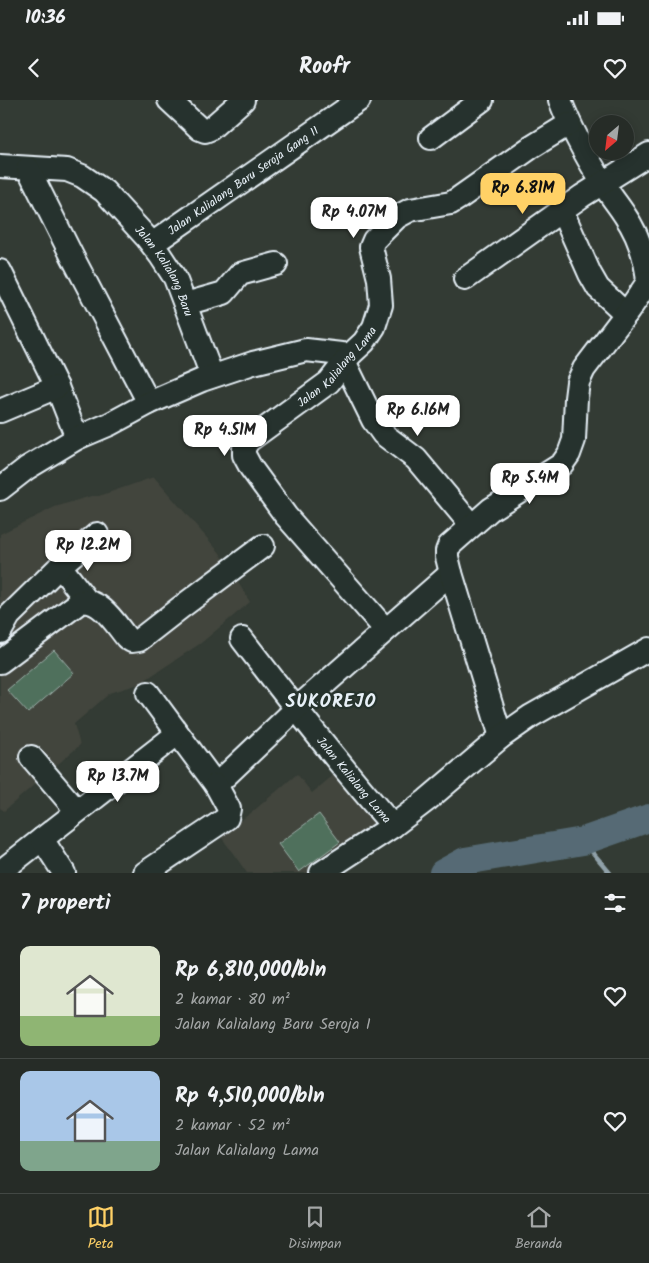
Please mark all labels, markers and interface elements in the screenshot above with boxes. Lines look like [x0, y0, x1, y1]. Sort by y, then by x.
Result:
text: 10:36 [25, 3, 66, 33]
text: Roofr [299, 50, 350, 85]
icon: back [20, 54, 48, 82]
icon: heart [601, 54, 629, 82]
north arrow [589, 115, 634, 160]
map controls [589, 115, 634, 160]
street label: Jalan Kalialang Baru Seroja Gang II [164, 121, 323, 240]
pin: Rp 6.81M [471, 172, 575, 215]
text: Rp 6.81M [491, 176, 555, 201]
pin: Rp 4.07M [302, 196, 406, 239]
text: Rp 4.07M [322, 200, 386, 225]
street label: Jalan Kalialang Baru [130, 221, 198, 320]
street label: Jalan Kalialang Lama [293, 322, 382, 412]
pin: Rp 6.16M [366, 394, 470, 437]
text: Rp 6.16M [387, 398, 449, 423]
pin: Rp 4.51M [173, 414, 277, 457]
text: Rp 4.51M [194, 418, 256, 443]
pin: Rp 5.4M [484, 462, 576, 505]
text: Rp 5.4M [501, 466, 559, 491]
pin: Rp 12.2M [36, 530, 140, 572]
text: Rp 12.2M [56, 533, 120, 558]
district label: SUKOREJO [285, 688, 377, 717]
street label: Jalan Kalialang Lama [312, 733, 396, 828]
pin: Rp 13.7M [66, 760, 170, 803]
text: Rp 13.7M [87, 764, 149, 789]
text: 7 properti [20, 887, 111, 920]
icon: filters [601, 889, 629, 917]
text: Rp 6,810,000/bln [175, 954, 326, 987]
icon: home [60, 966, 120, 1026]
icon: heart [601, 982, 629, 1010]
text: 2 kamar · 80 m² [175, 987, 290, 1012]
text: Jalan Kalialang Baru Seroja I [175, 1012, 371, 1037]
text: Rp 4,510,000/bln [175, 1080, 325, 1113]
icon: home [60, 1091, 120, 1151]
icon: heart [601, 1107, 629, 1135]
text: 2 kamar · 52 m² [175, 1113, 290, 1138]
text: Jalan Kalialang Lama [175, 1138, 319, 1163]
tab: Peta [87, 1203, 115, 1255]
tab: Disimpan [288, 1203, 342, 1255]
tab: Beranda [515, 1203, 562, 1255]

